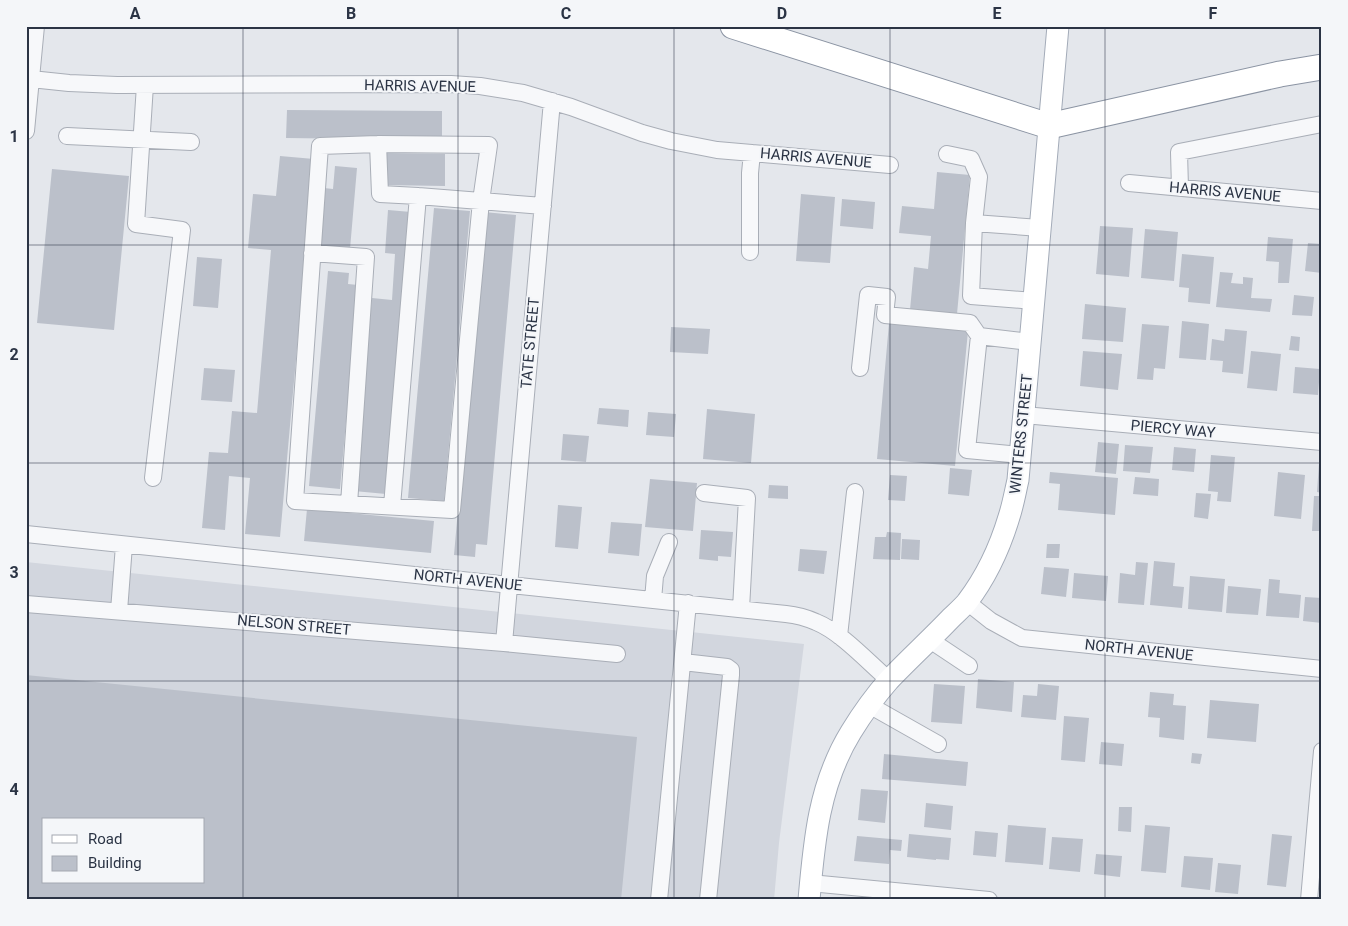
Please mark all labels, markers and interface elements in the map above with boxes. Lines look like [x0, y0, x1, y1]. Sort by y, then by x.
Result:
text: A [130, 4, 141, 23]
text: B [346, 4, 356, 23]
text: C [561, 4, 571, 23]
text: D [777, 4, 787, 23]
text: E [993, 4, 1002, 23]
text: F [1209, 4, 1218, 23]
street label: HARRIS AVENUE [364, 76, 477, 96]
text: 1 [9, 127, 19, 146]
street label: HARRIS AVENUE [759, 144, 873, 172]
street label: HARRIS AVENUE [1168, 178, 1282, 206]
street label: TATE STREET [517, 297, 543, 389]
text: 2 [9, 345, 19, 364]
street label: WINTERS STREET [1006, 373, 1036, 495]
street label: PIERCY WAY [1130, 416, 1216, 442]
text: 3 [9, 563, 19, 582]
street label: NORTH AVENUE [413, 565, 524, 595]
street label: NELSON STREET [236, 611, 352, 639]
street label: NORTH AVENUE [1084, 635, 1195, 665]
text: 4 [9, 780, 19, 799]
legend [42, 818, 205, 884]
text: Road [88, 830, 122, 848]
text: Building [88, 854, 142, 872]

